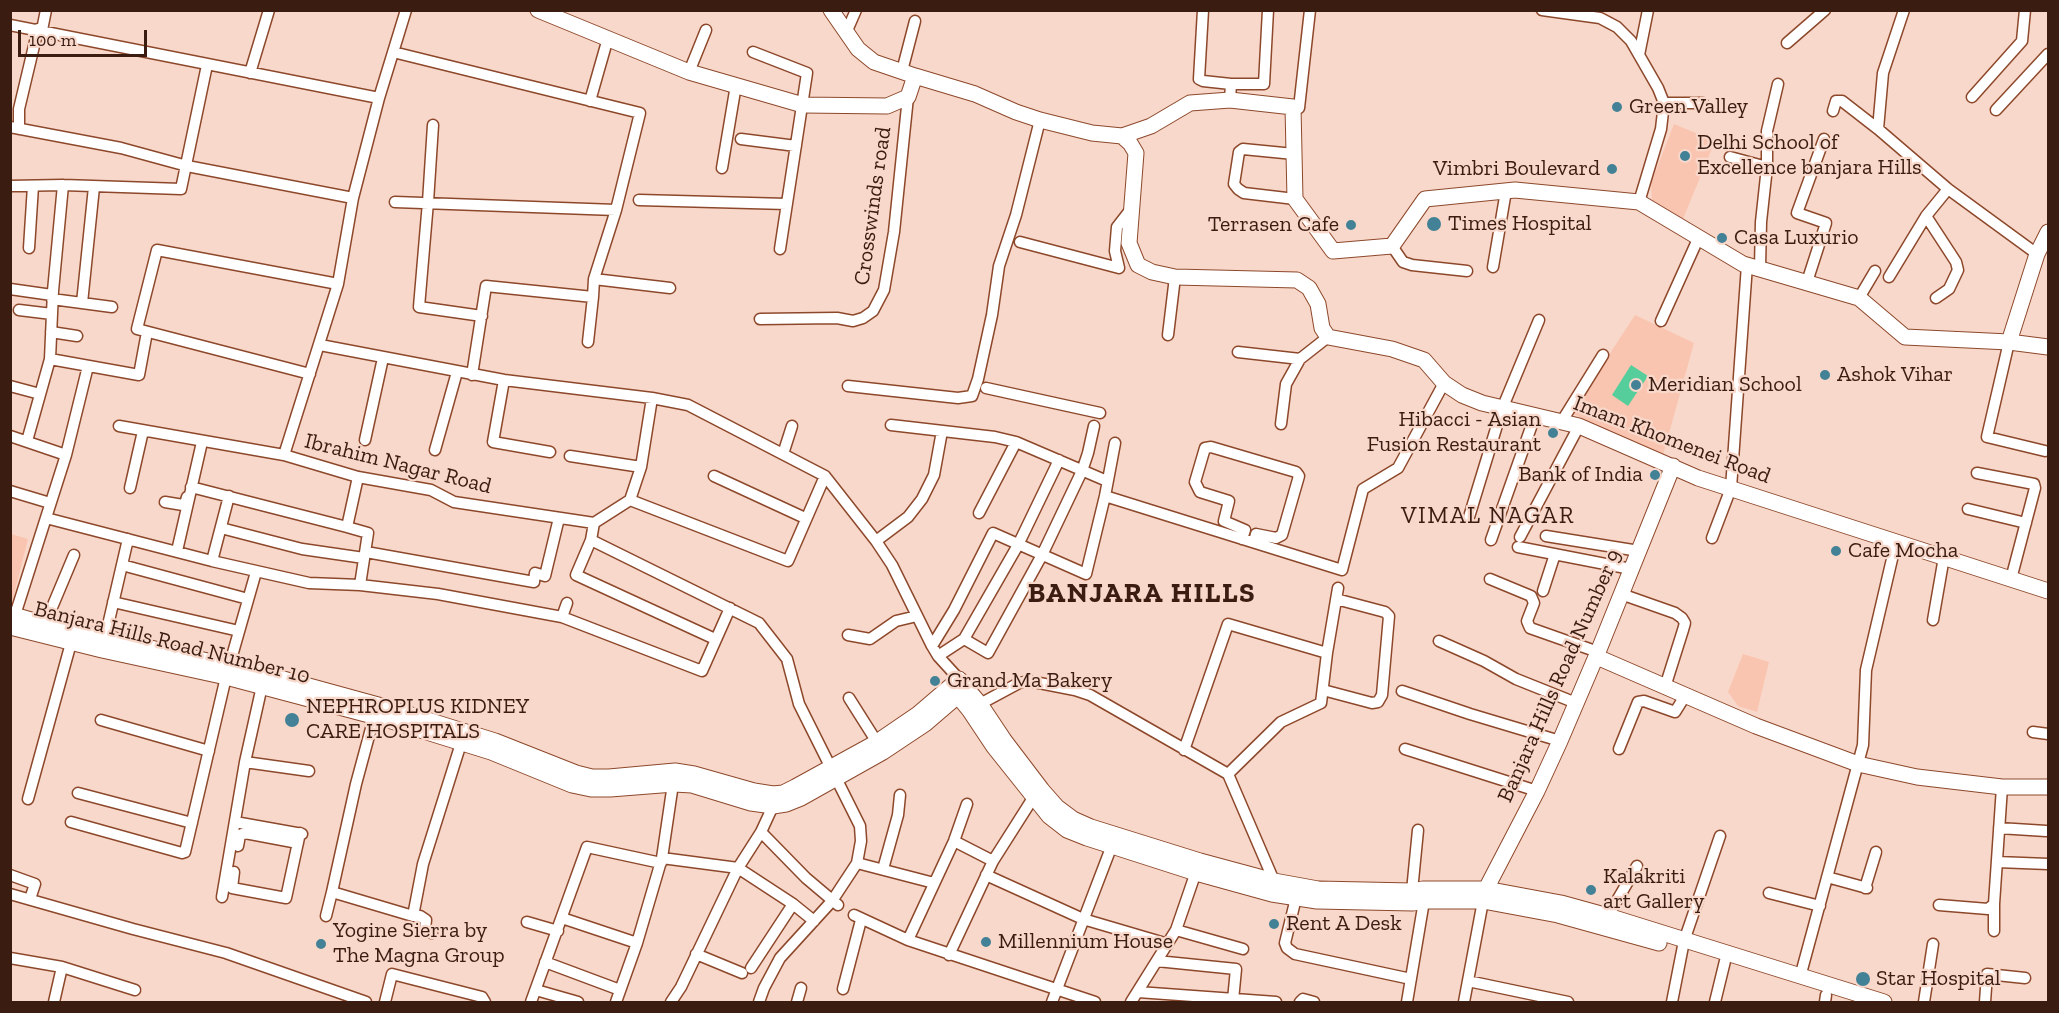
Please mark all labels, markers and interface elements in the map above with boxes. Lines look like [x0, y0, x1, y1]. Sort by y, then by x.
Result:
scale bar [21, 18, 150, 56]
text: 100 m [29, 29, 76, 51]
place label: Green Valley [1629, 94, 1748, 120]
marker: Green Valley [1610, 100, 1624, 114]
street label: Crosswinds road [849, 125, 897, 287]
place label: Delhi School of Excellence banjara Hills [1697, 130, 1922, 182]
marker: Delhi School of Excellence banjara Hills [1678, 149, 1692, 163]
place label: Vimbri Boulevard [1433, 156, 1600, 182]
marker: Vimbri Boulevard [1605, 162, 1619, 176]
place label: Times Hospital [1448, 211, 1592, 237]
place label: Terrasen Cafe [1208, 212, 1339, 238]
marker: Times Hospital [1425, 215, 1443, 233]
marker: Terrasen Cafe [1344, 218, 1358, 232]
place label: Casa Luxurio [1734, 225, 1859, 251]
marker: Casa Luxurio [1715, 231, 1729, 245]
place label: Ashok Vihar [1837, 362, 1953, 388]
marker: Ashok Vihar [1818, 368, 1832, 382]
place label: Meridian School [1648, 372, 1802, 398]
marker: Meridian School [1629, 378, 1643, 392]
street label: Imam Khomenei Road [1570, 390, 1774, 490]
place label: Hibacci - Asian Fusion Restaurant [1367, 407, 1541, 458]
marker: Hibacci - Asian Fusion Restaurant [1546, 426, 1560, 440]
street label: Ibrahim Nagar Road [302, 428, 494, 500]
place label: Bank of India [1518, 462, 1643, 488]
marker: Bank of India [1648, 468, 1662, 482]
district label: VIMAL NAGAR [1401, 502, 1575, 530]
place label: Cafe Mocha [1848, 538, 1958, 564]
marker: Cafe Mocha [1829, 544, 1843, 558]
street label: Banjara Hills Road Number 9 [1492, 545, 1628, 807]
district label: BANJARA HILLS [1028, 577, 1256, 611]
street label: Banjara Hills Road Number 10 [31, 596, 313, 690]
place label: Grand Ma Bakery [947, 668, 1112, 694]
marker: Grand Ma Bakery [928, 674, 942, 688]
place label: NEPHROPLUS KIDNEY CARE HOSPITALS [306, 694, 529, 746]
marker: NEPHROPLUS KIDNEY CARE HOSPITALS [283, 711, 301, 729]
place label: Kalakriti art Gallery [1603, 864, 1704, 915]
marker: Kalakriti art Gallery [1584, 883, 1598, 897]
place label: Rent A Desk [1286, 911, 1402, 937]
marker: Rent A Desk [1267, 917, 1281, 931]
place label: Yogine Sierra by The Magna Group [333, 918, 505, 969]
place label: Millennium House [998, 929, 1173, 955]
marker: Millennium House [979, 935, 993, 949]
marker: Yogine Sierra by The Magna Group [314, 937, 328, 951]
place label: Star Hospital [1876, 966, 2001, 992]
marker: Star Hospital [1854, 970, 1872, 988]

